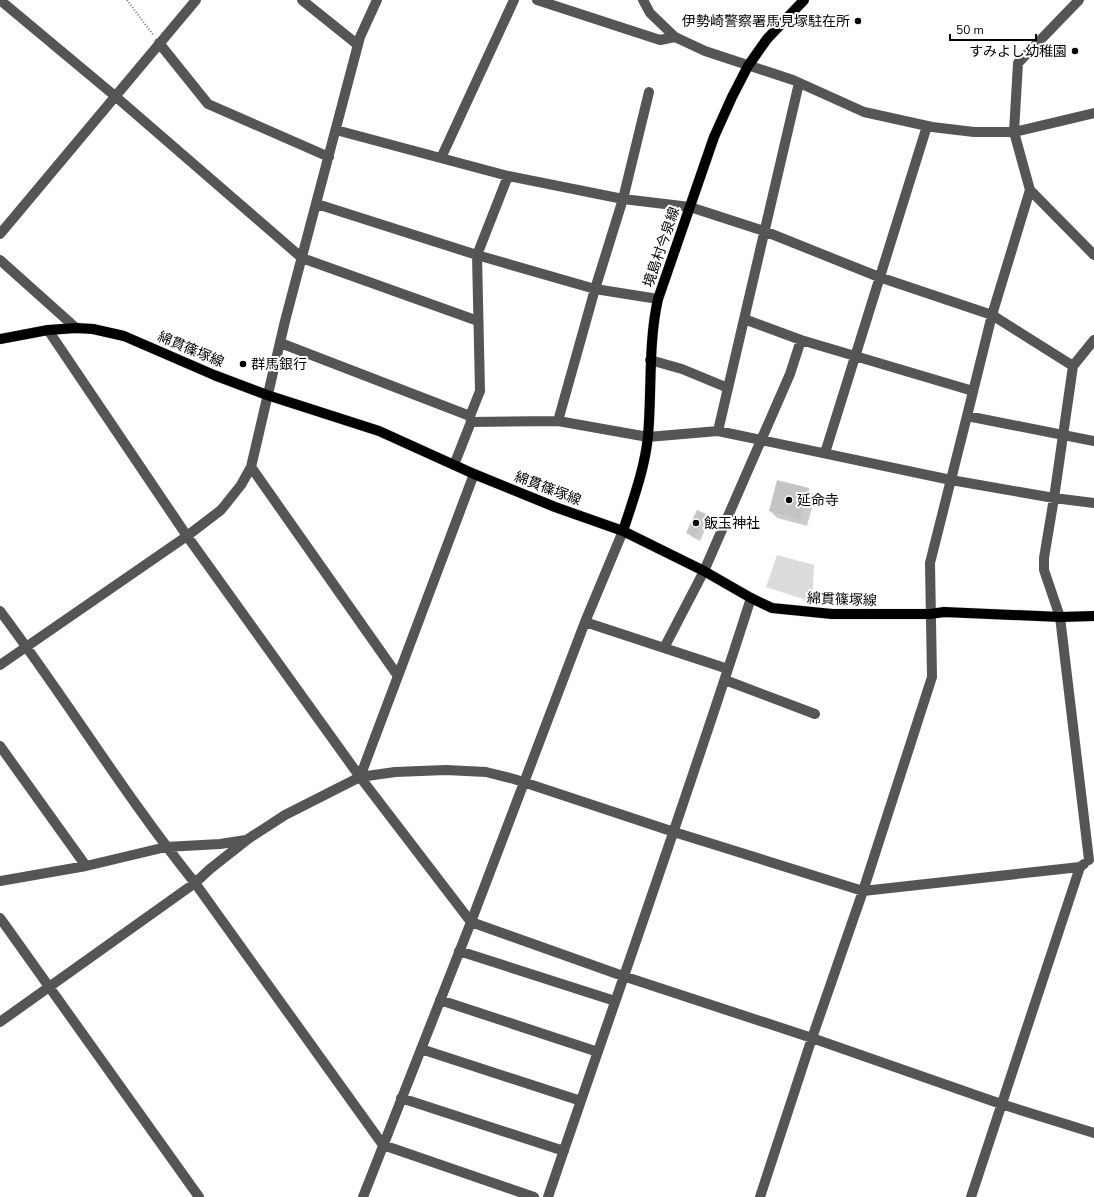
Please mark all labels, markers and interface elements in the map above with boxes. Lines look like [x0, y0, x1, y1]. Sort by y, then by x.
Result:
place label: 伊勢崎警察署馬見塚駐在所 [682, 12, 850, 31]
marker: 伊勢崎警察署馬見塚駐在所 [853, 16, 863, 26]
scale bar [950, 16, 1036, 42]
text: 50 m [956, 22, 984, 38]
place label: すみよし幼稚園 [969, 42, 1067, 61]
marker: すみよし幼稚園 [1070, 46, 1080, 56]
street label: 境島村今泉線 [639, 204, 684, 290]
street label: 綿貫篠塚線 [155, 327, 227, 372]
place label: 群馬銀行 [251, 355, 307, 374]
marker: 群馬銀行 [238, 359, 248, 369]
street label: 綿貫篠塚線 [512, 467, 584, 510]
place label: 延命寺 [797, 491, 839, 510]
marker: 延命寺 [784, 495, 794, 505]
place label: 飯玉神社 [704, 514, 760, 533]
marker: 飯玉神社 [691, 518, 701, 528]
street label: 綿貫篠塚線 [807, 589, 877, 610]

